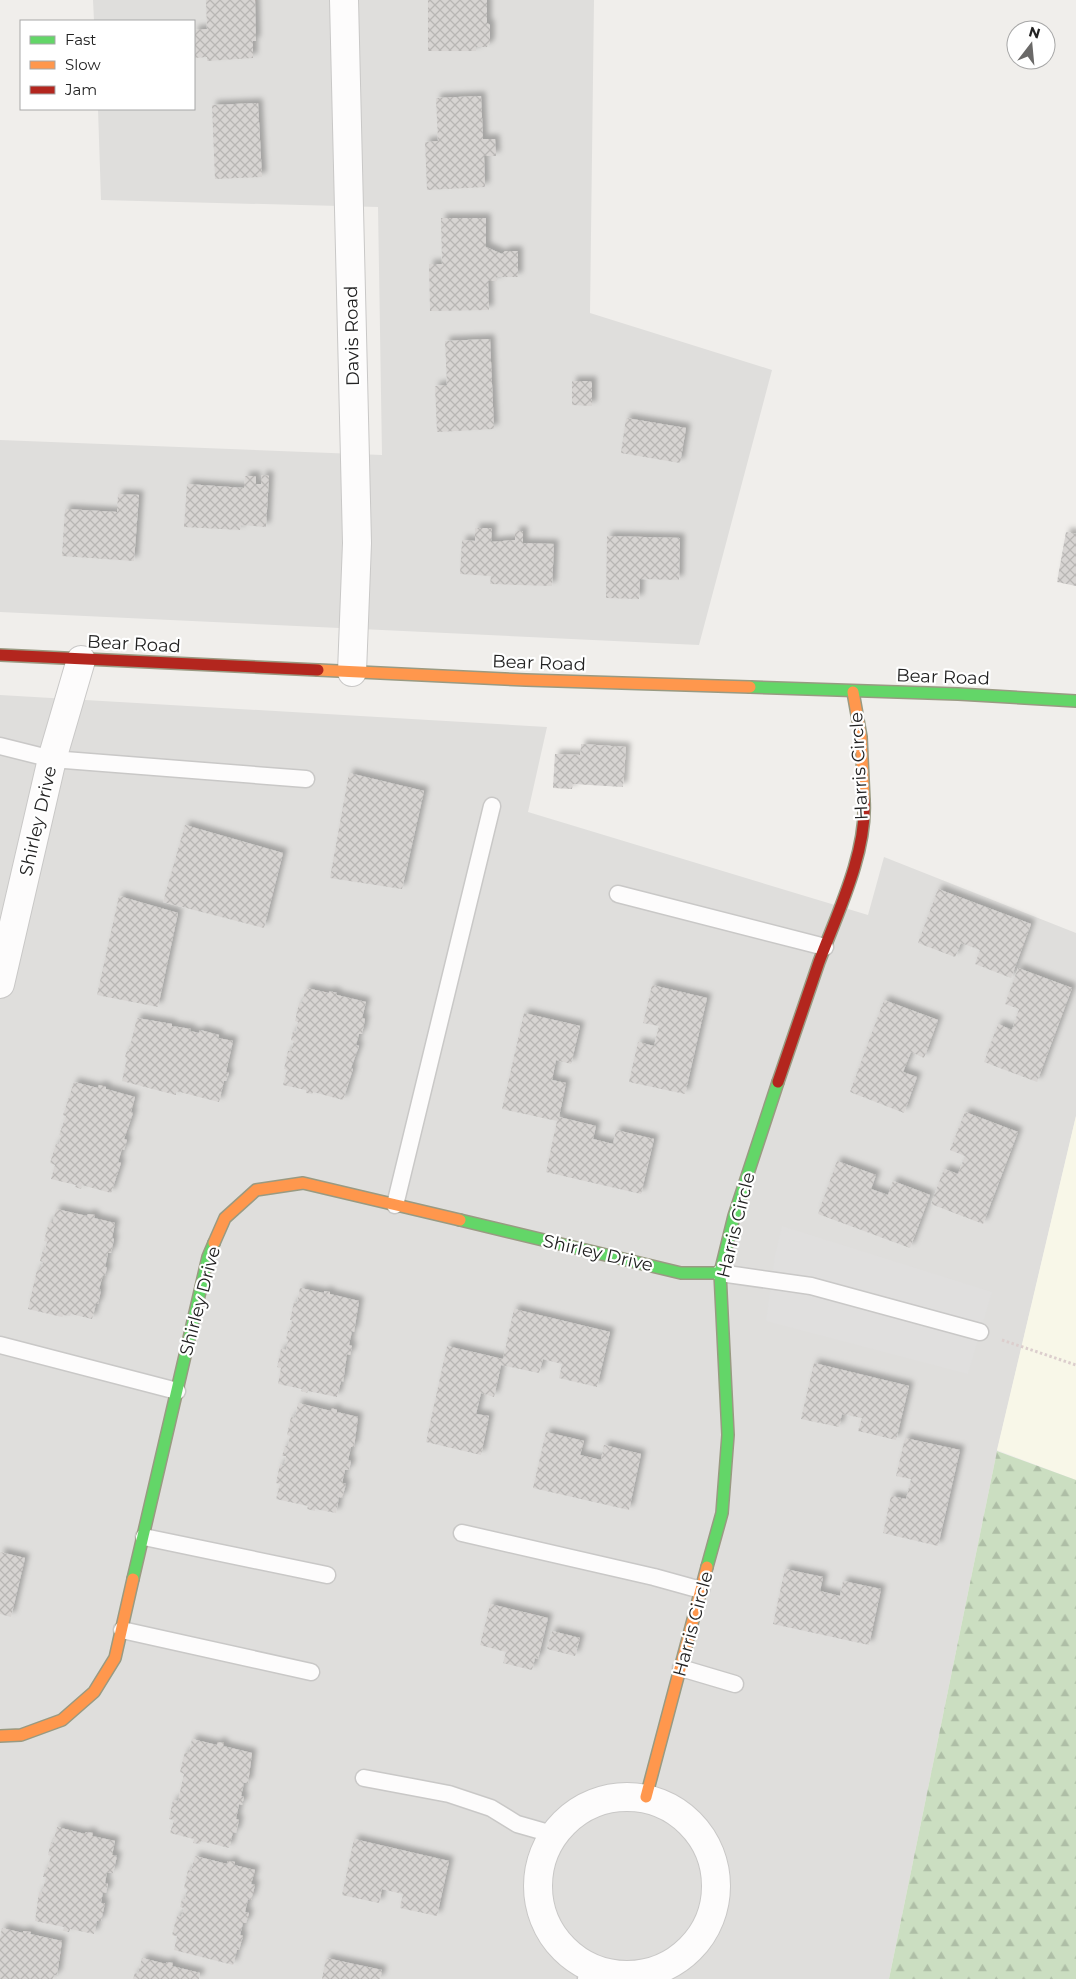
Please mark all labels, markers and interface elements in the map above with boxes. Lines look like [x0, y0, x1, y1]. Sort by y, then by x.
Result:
legend [20, 20, 195, 110]
north arrow [1006, 20, 1056, 70]
text: N [1027, 22, 1043, 43]
text: Fast [65, 30, 96, 49]
text: Slow [65, 55, 101, 74]
text: Jam [64, 80, 97, 99]
street label: Davis Road [340, 286, 364, 386]
street label: Bear Road [87, 631, 181, 657]
street label: Bear Road [492, 650, 586, 676]
street label: Bear Road [896, 664, 990, 690]
street label: Harris Circle [845, 711, 873, 821]
street label: Shirley Drive [15, 764, 61, 878]
street label: Harris Circle [712, 1170, 760, 1280]
street label: Shirley Drive [541, 1230, 655, 1276]
street label: Shirley Drive [175, 1244, 225, 1358]
street label: Harris Circle [668, 1569, 718, 1679]

